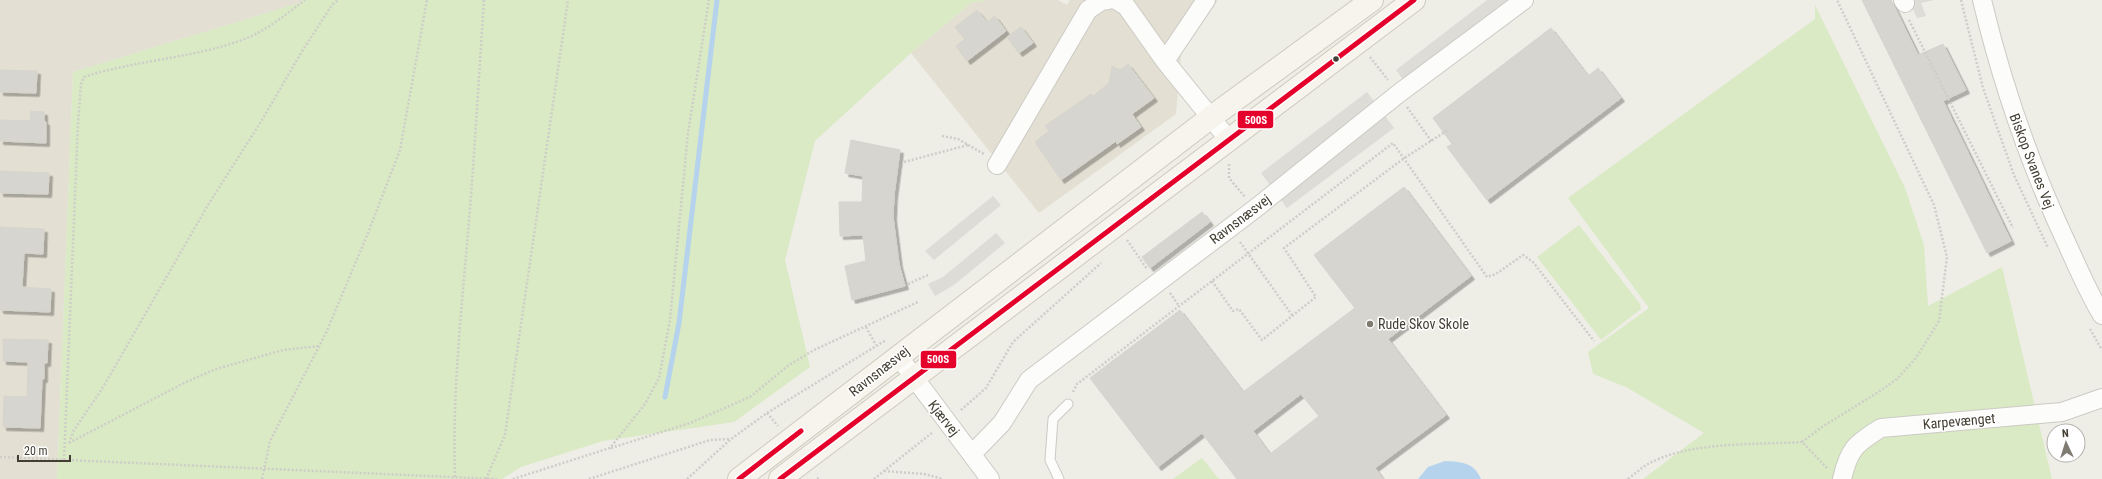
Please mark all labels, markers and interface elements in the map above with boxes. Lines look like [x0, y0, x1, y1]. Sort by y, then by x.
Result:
unlabelled marker [1331, 54, 1341, 64]
line badge: 500S [1237, 110, 1274, 129]
street label: Biskop Svanes Vej [2006, 111, 2058, 211]
text: 500S [1245, 114, 1267, 127]
street label: Ravnsnæsvej [1206, 191, 1274, 247]
place label: Rude Skov Skole [1378, 316, 1469, 332]
marker: Rude Skov Skole [1365, 319, 1375, 329]
street label: Ravnsnæsvej [846, 342, 912, 400]
line badge: 500S [920, 350, 957, 369]
text: 500S [927, 353, 949, 366]
street label: Kjærvej [925, 397, 963, 439]
street label: Karpevænget [1922, 410, 1996, 432]
north arrow [2046, 423, 2086, 463]
text: N [2062, 427, 2069, 440]
scale bar [18, 437, 70, 463]
text: 20 m [24, 444, 48, 458]

